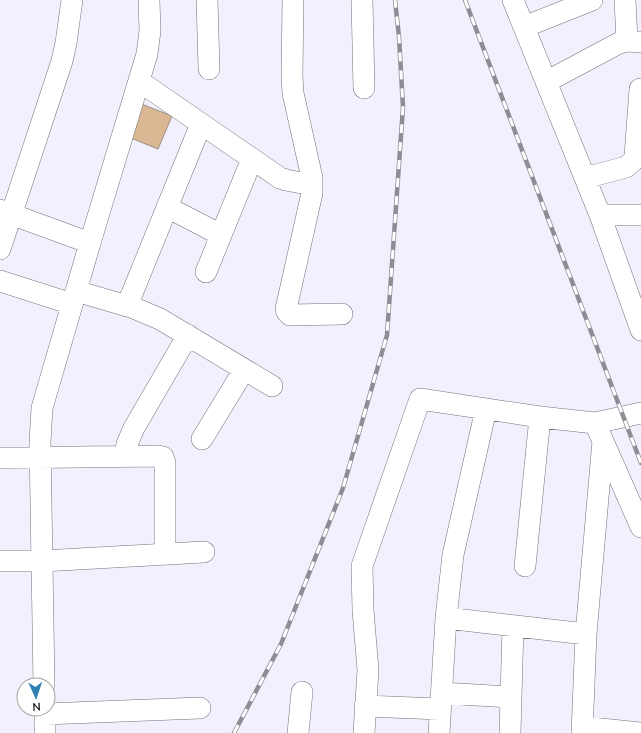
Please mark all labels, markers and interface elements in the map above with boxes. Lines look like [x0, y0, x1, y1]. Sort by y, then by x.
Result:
north arrow [16, 677, 56, 717]
text: N [32, 700, 41, 714]

